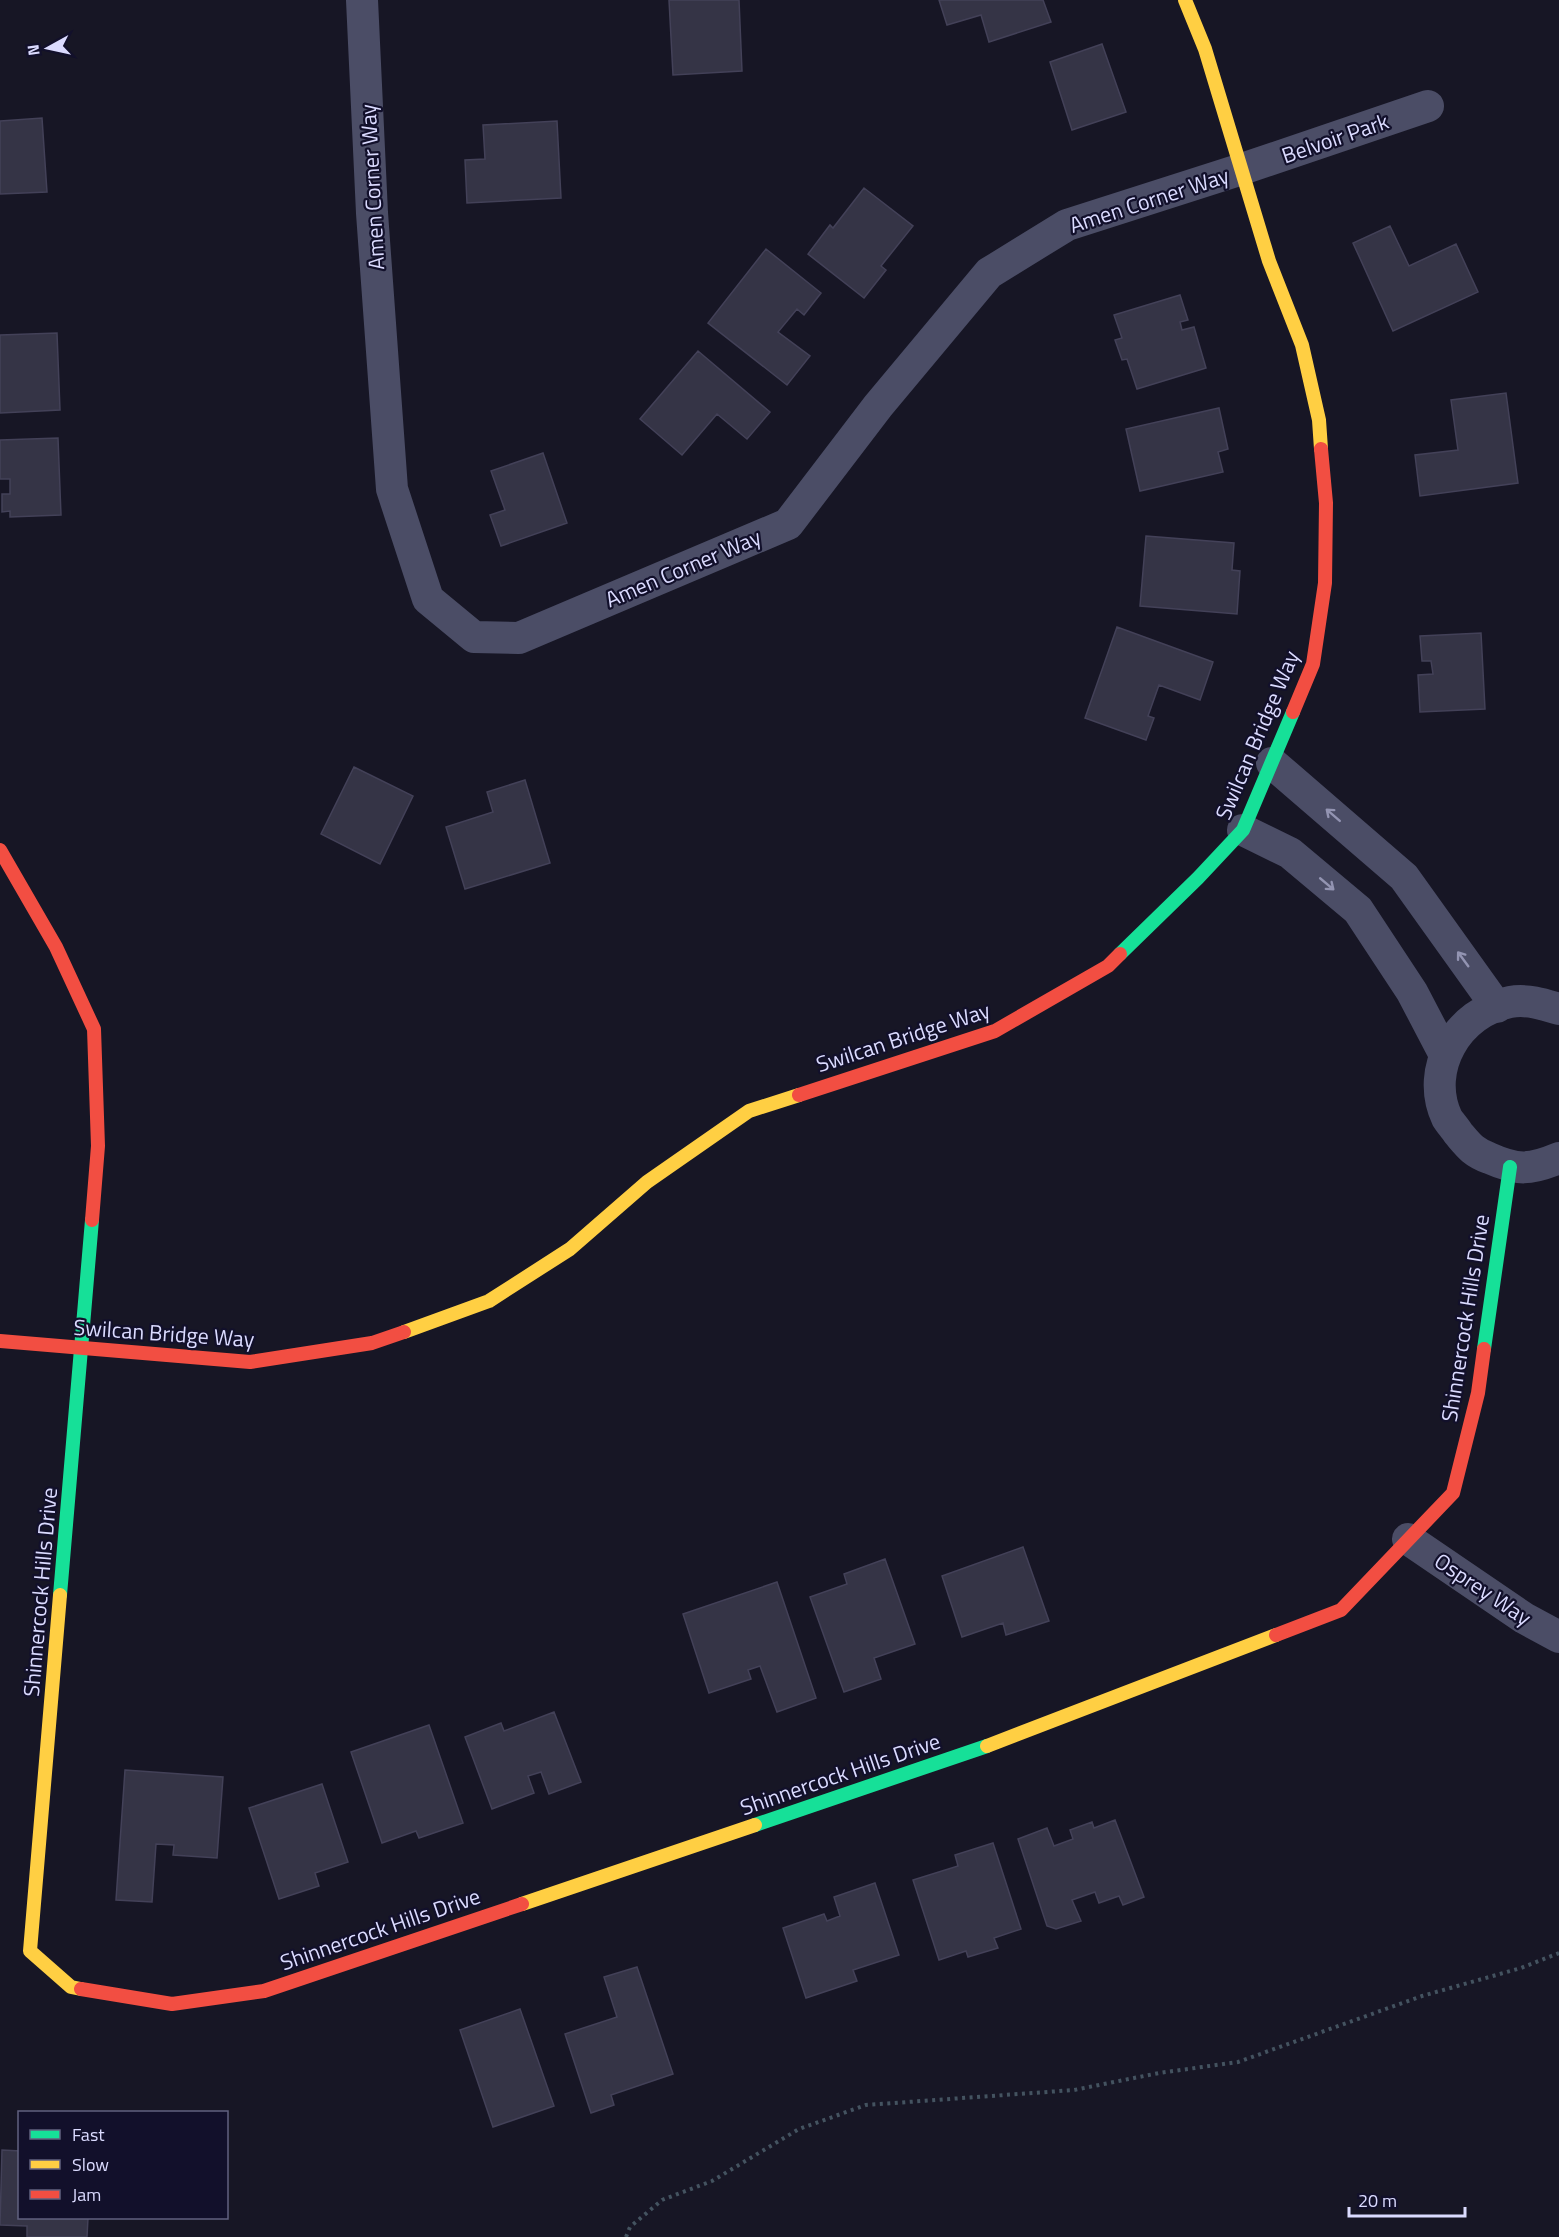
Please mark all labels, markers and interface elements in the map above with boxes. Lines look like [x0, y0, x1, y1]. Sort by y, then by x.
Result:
north arrow [18, 18, 78, 78]
text: N [20, 43, 46, 57]
street label: Amen Corner Way [351, 103, 393, 271]
street label: Belvoir Park [1277, 104, 1394, 172]
street label: Amen Corner Way [1065, 158, 1234, 242]
street label: Amen Corner Way [600, 520, 767, 616]
street label: Swilcan Bridge Way [1206, 645, 1308, 825]
one-way arrow [1326, 808, 1341, 822]
one-way arrow [1319, 877, 1334, 891]
one-way arrow [1457, 952, 1469, 968]
street label: Swilcan Bridge Way [812, 993, 995, 1081]
street label: Shinnercock Hills Drive [1432, 1212, 1498, 1424]
street label: Swilcan Bridge Way [72, 1310, 256, 1356]
street label: Shinnercock Hills Drive [14, 1486, 66, 1698]
street label: Osprey Way [1428, 1544, 1539, 1634]
street label: Shinnercock Hills Drive [735, 1724, 945, 1824]
street label: Shinnercock Hills Drive [275, 1879, 485, 1979]
legend [18, 2111, 228, 2219]
text: Fast [72, 2121, 105, 2148]
text: Slow [72, 2151, 109, 2178]
scale bar [1349, 2180, 1464, 2218]
text: Jam [72, 2181, 101, 2208]
text: 20 m [1358, 2187, 1397, 2214]

